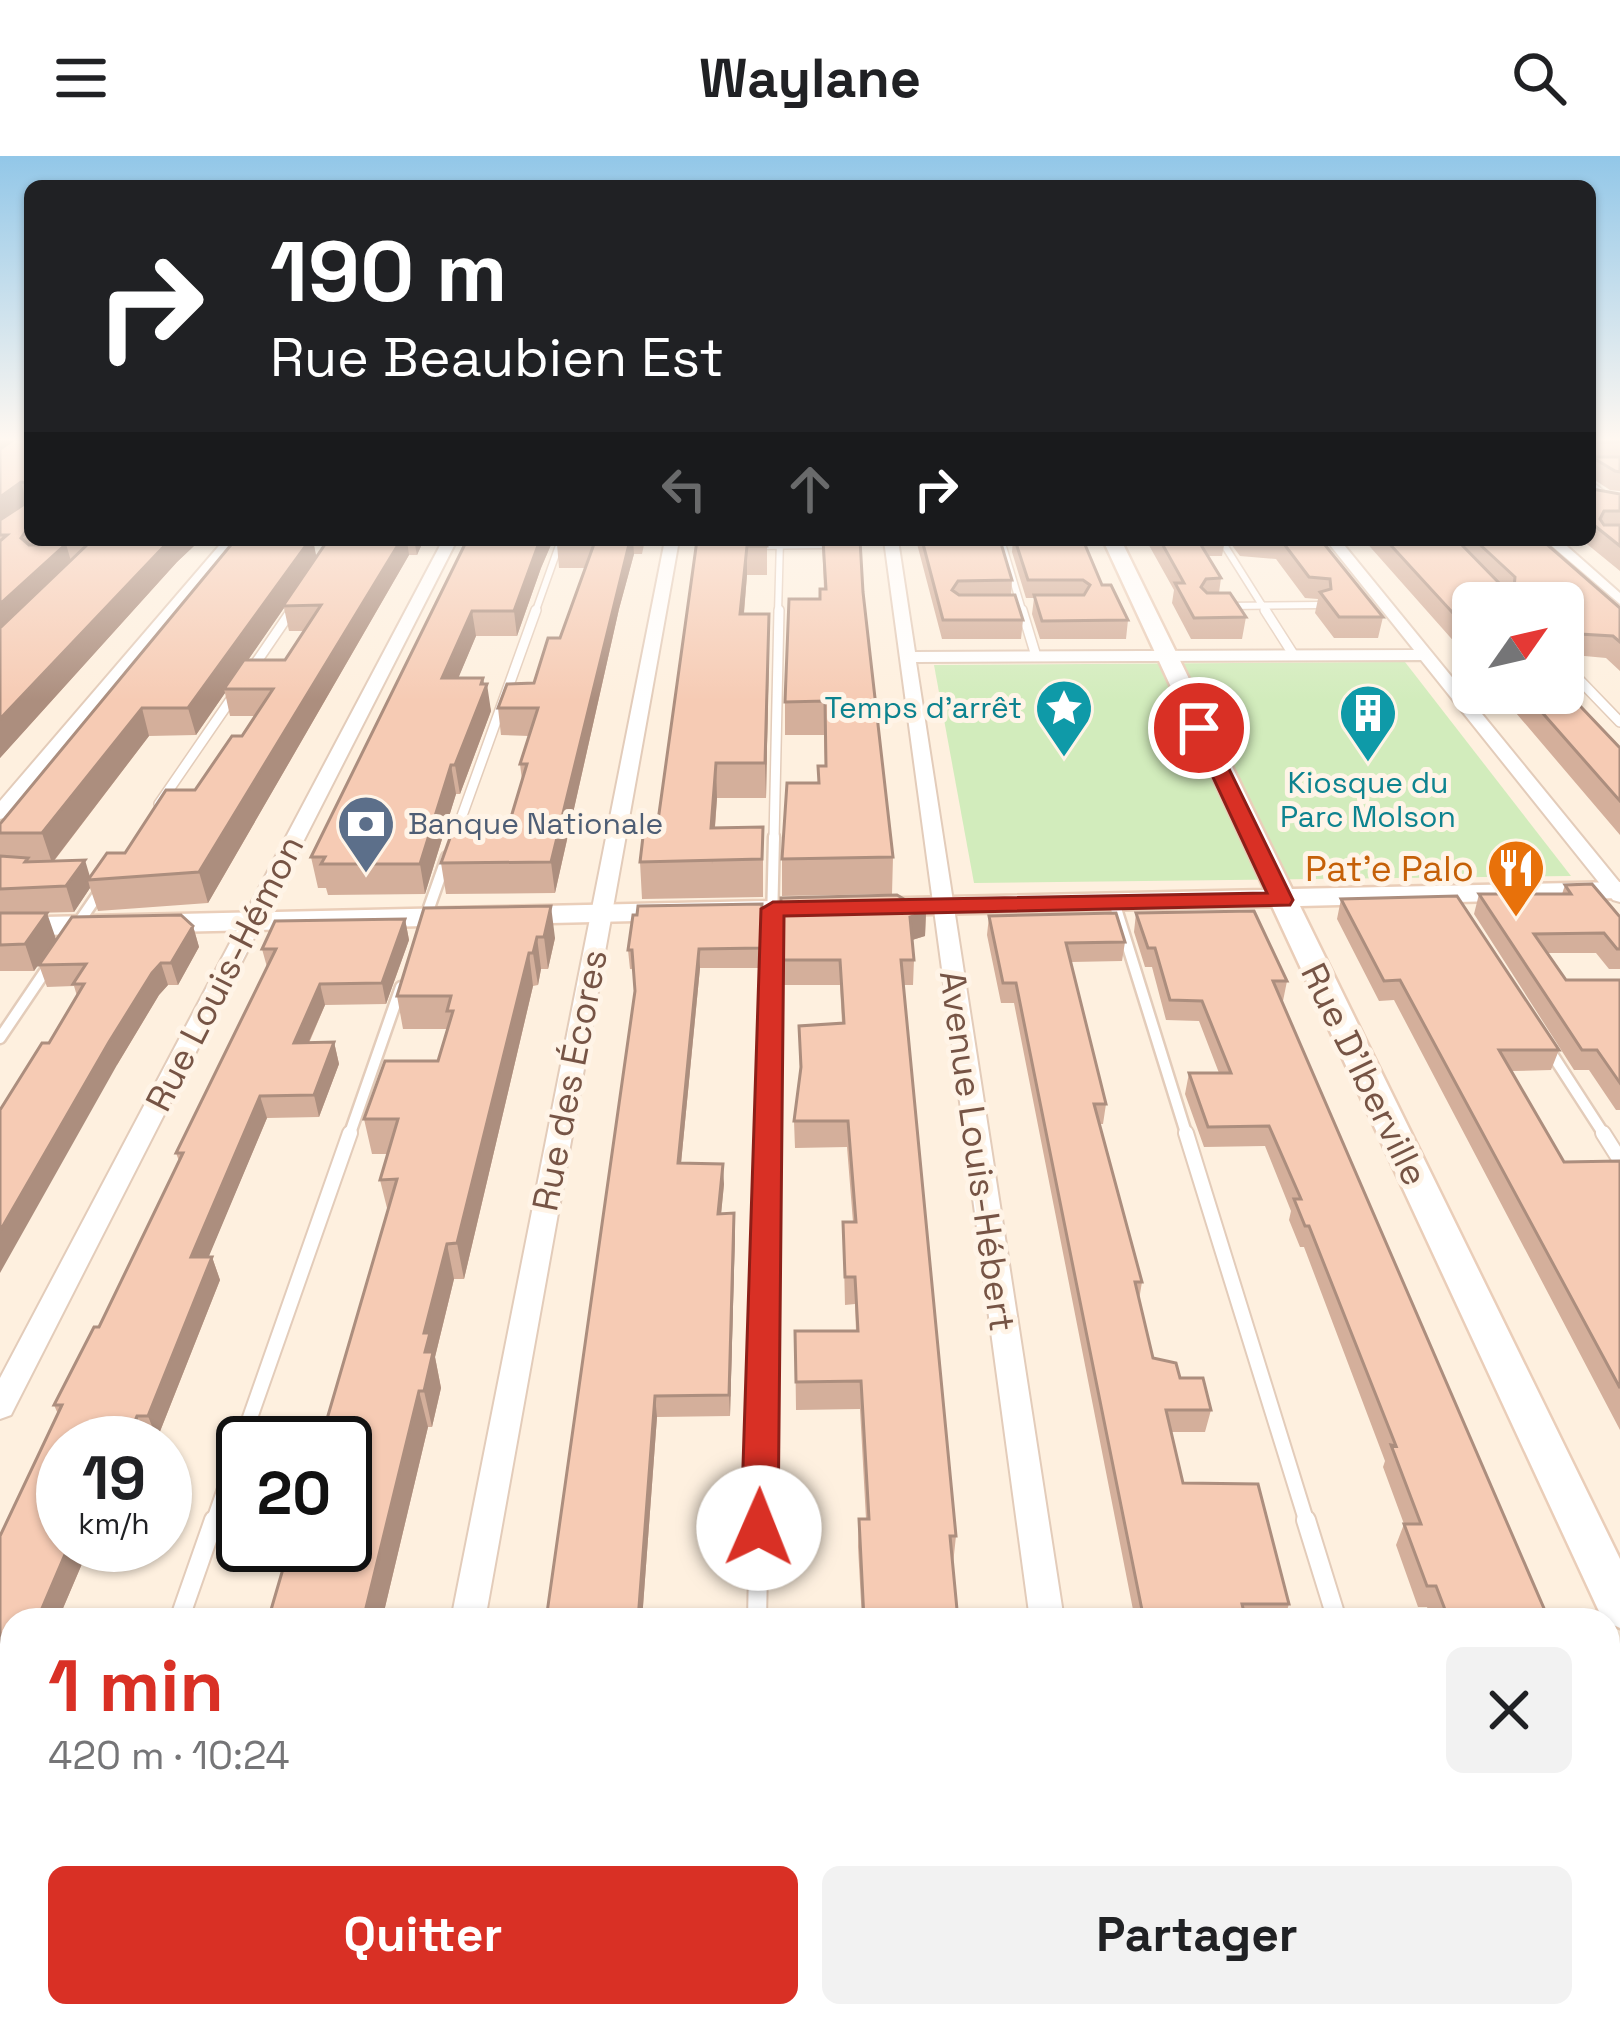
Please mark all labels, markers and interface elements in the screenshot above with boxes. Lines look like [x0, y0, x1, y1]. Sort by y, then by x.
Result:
text: Waylane [699, 44, 921, 113]
icon: menu [48, 45, 114, 111]
icon: search [1506, 45, 1572, 111]
text: 190 m [270, 218, 507, 326]
icon: right [72, 228, 228, 384]
text: Rue Beaubien Est [270, 323, 724, 392]
icon: left [651, 456, 717, 522]
icon: ahead [777, 456, 843, 522]
icon: right [903, 456, 969, 522]
north arrow [1452, 582, 1584, 714]
map controls [1452, 582, 1584, 714]
place icon: Temps d'arrêt [1033, 677, 1095, 759]
pin [1148, 677, 1250, 779]
building icon: Kiosque du Parc Molson [1337, 682, 1399, 764]
place label: Temps d'arrêt [824, 688, 1022, 727]
icon: arrive [1166, 695, 1232, 761]
place label: Kiosque du Parc Molson [1280, 763, 1456, 836]
bank icon: Banque Nationale [335, 793, 397, 875]
place label: Banque Nationale [408, 804, 663, 843]
street label: Rue Louis-Hémon [136, 828, 314, 1119]
restaurant icon: Pat'e Palo [1485, 837, 1547, 919]
place label: Pat'e Palo [1305, 846, 1474, 892]
street label: Rue des Écores [522, 946, 618, 1215]
street label: Rue D'Iberville [1290, 956, 1438, 1193]
street label: Avenue Louis-Hébert [929, 968, 1025, 1335]
speed limit sign: 20 [216, 1416, 372, 1572]
text: 19 [82, 1440, 146, 1517]
position arrow [696, 1465, 822, 1591]
text: km/h [78, 1504, 150, 1543]
text: 1 min [48, 1640, 224, 1732]
button: close [1446, 1647, 1572, 1773]
text: 420 m · 10:24 [48, 1731, 290, 1780]
button: Quitter [48, 1866, 798, 2004]
button: Partager [822, 1866, 1572, 2004]

